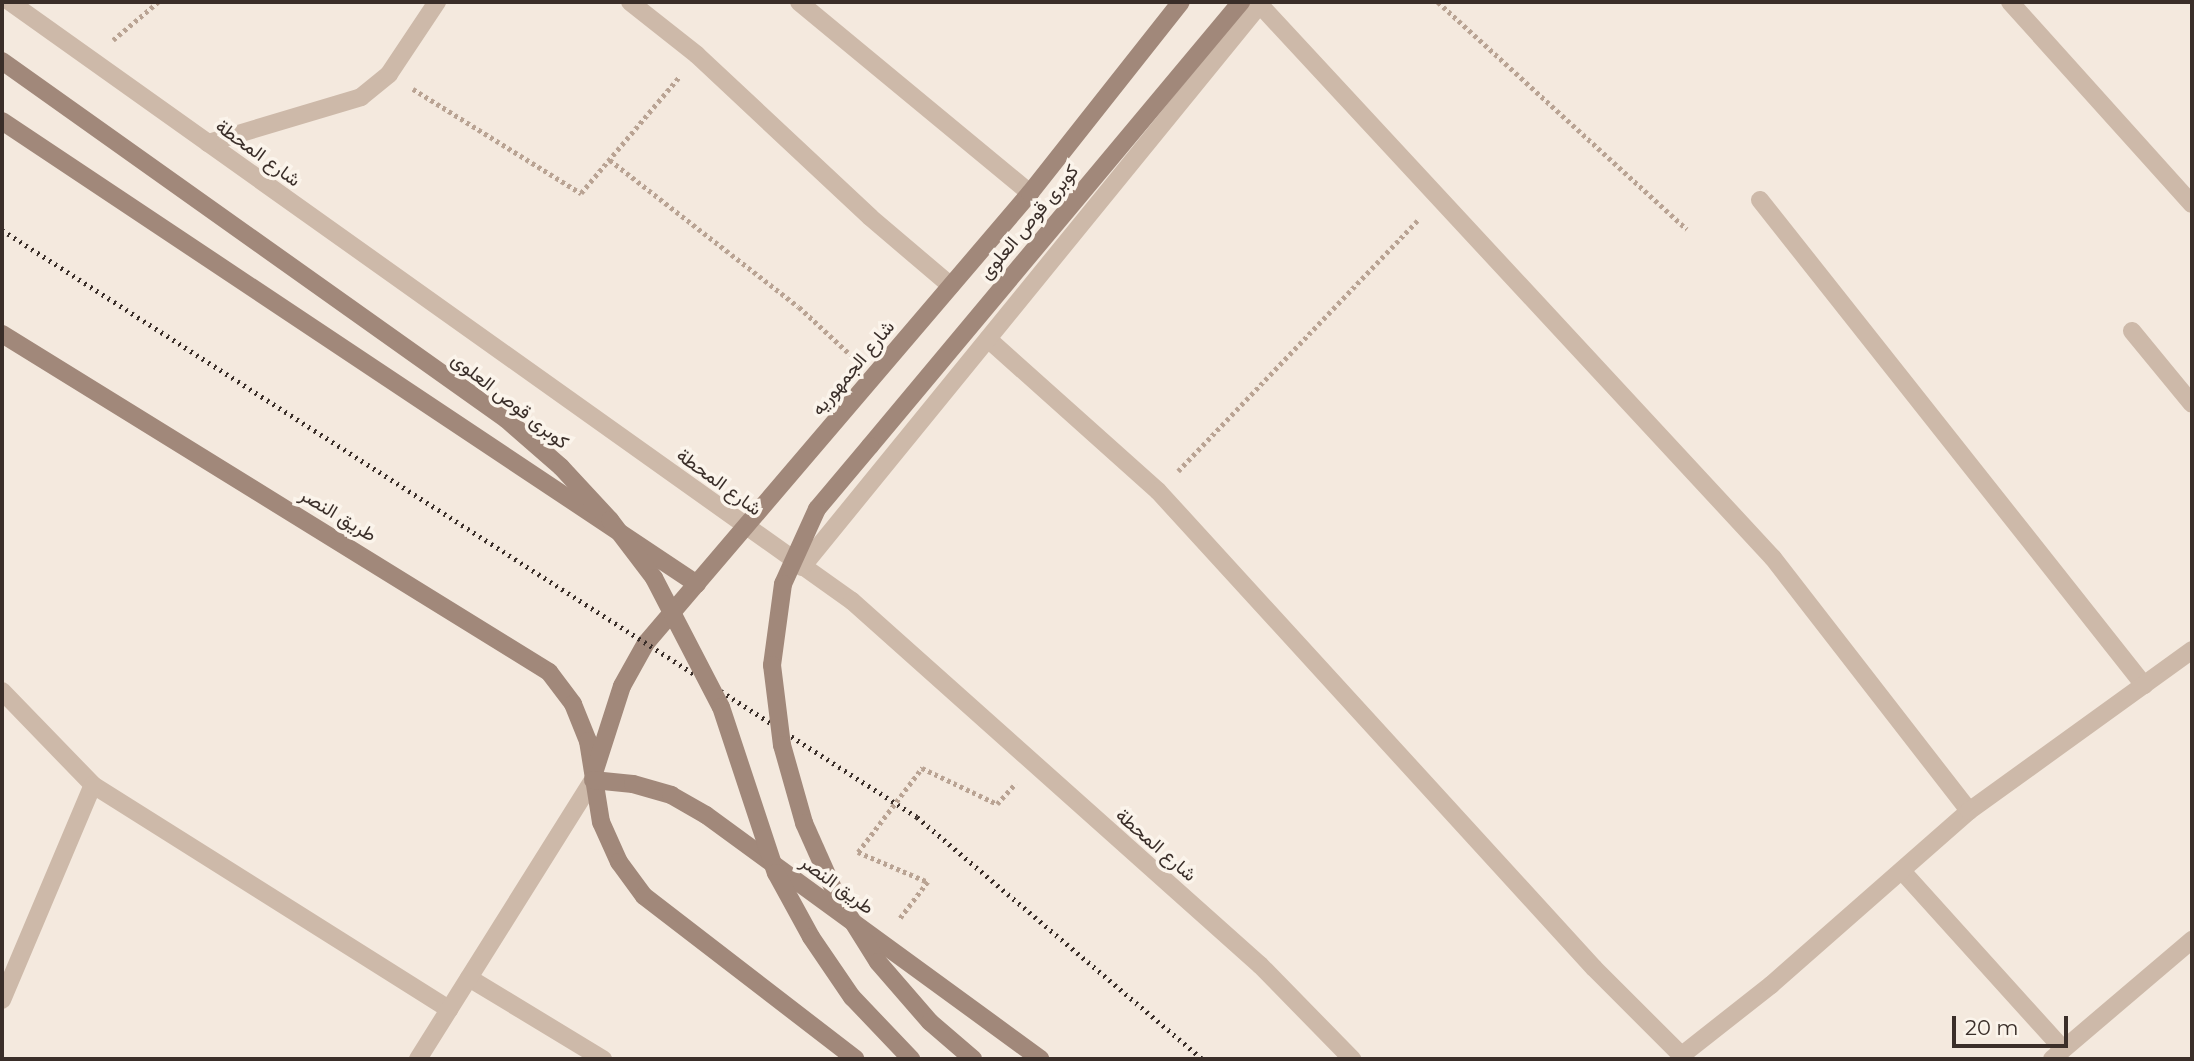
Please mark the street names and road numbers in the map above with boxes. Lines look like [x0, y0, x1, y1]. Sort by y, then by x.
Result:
street label: شارع المحطة [211, 115, 305, 191]
street label: كوبرى قوص العلوى [974, 160, 1084, 284]
street label: شارع الجمهوريه [807, 316, 899, 420]
street label: كوبرى قوص العلوى [447, 348, 573, 454]
street label: شارع المحطة [672, 444, 766, 520]
street label: طريق النصر [296, 483, 380, 547]
street label: شارع المحطة [1111, 804, 1201, 886]
street label: طريق النصر [796, 851, 878, 919]

